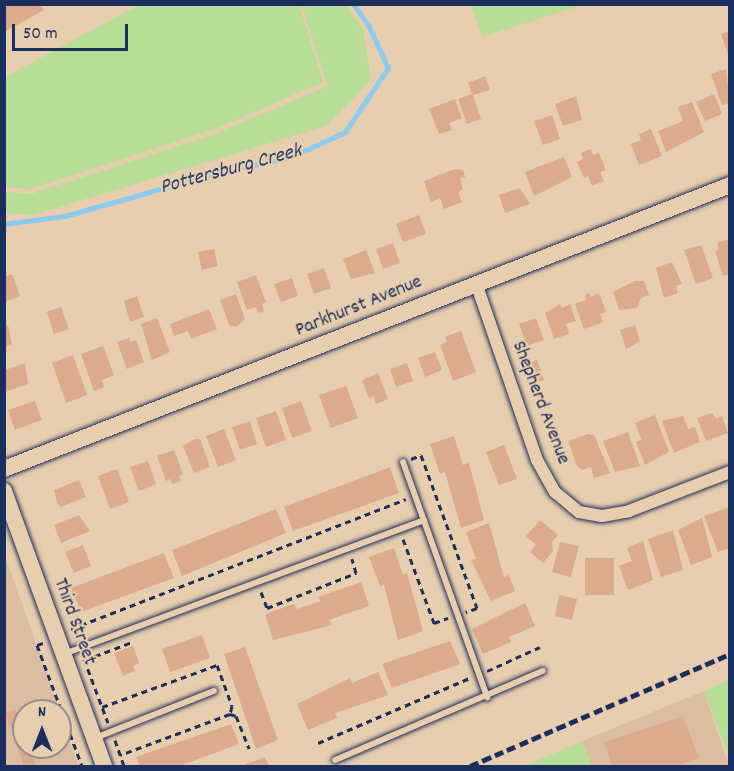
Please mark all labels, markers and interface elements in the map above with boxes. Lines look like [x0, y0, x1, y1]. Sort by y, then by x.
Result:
scale bar [15, 12, 130, 50]
text: 50 m [23, 22, 58, 47]
water label: Pottersburg Creek [157, 139, 305, 201]
street label: Parkhurst Avenue [292, 271, 426, 343]
street label: Shepherd Avenue [505, 338, 575, 468]
street label: Third Street [47, 575, 101, 669]
north arrow [12, 699, 72, 759]
text: N [38, 701, 46, 724]

